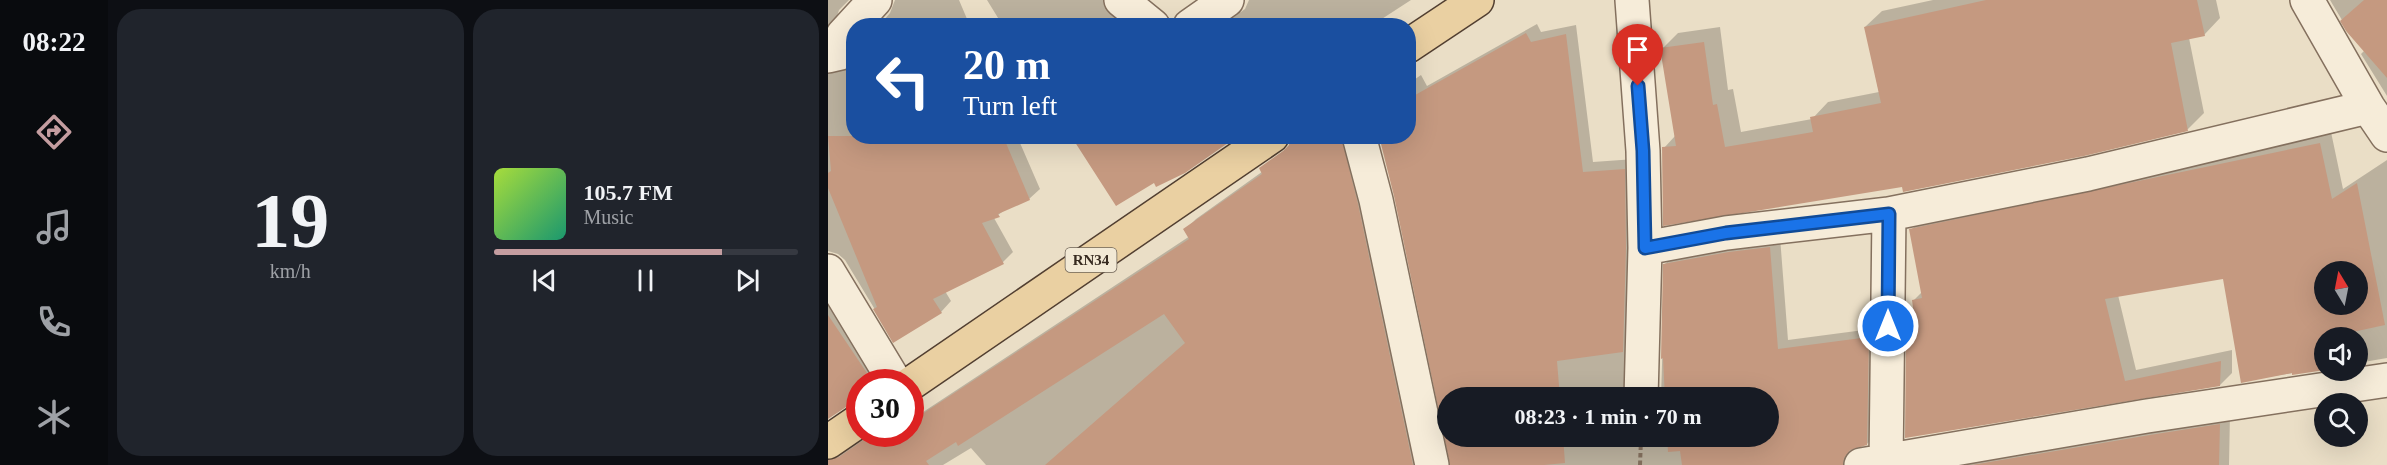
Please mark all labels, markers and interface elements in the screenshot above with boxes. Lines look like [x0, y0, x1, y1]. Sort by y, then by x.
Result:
pin [1612, 24, 1663, 86]
text: 08:22 [23, 27, 86, 57]
icon: arrive [1621, 33, 1654, 66]
icon: left [864, 42, 942, 120]
text: 20 m [963, 42, 1051, 88]
text: Turn left [963, 91, 1057, 121]
icon: directions [33, 111, 75, 153]
text: 19 [251, 177, 329, 264]
text: 105.7 FM [584, 180, 673, 205]
icon: music [33, 206, 75, 248]
text: Music [584, 206, 634, 228]
road number: RN34 [1066, 248, 1116, 272]
text: km/h [270, 260, 311, 282]
north arrow [2314, 261, 2368, 315]
map controls [2314, 261, 2368, 447]
icon: previous [528, 264, 561, 297]
icon: pause [629, 264, 662, 297]
icon: next [731, 264, 764, 297]
position arrow [1856, 294, 1920, 358]
icon: phone [33, 301, 75, 343]
button: sound [2314, 327, 2368, 381]
speed limit sign: 30 [846, 369, 924, 447]
button: search [2314, 393, 2368, 447]
icon: climate [33, 396, 75, 438]
text: 08:23 · 1 min · 70 m [1515, 404, 1702, 429]

